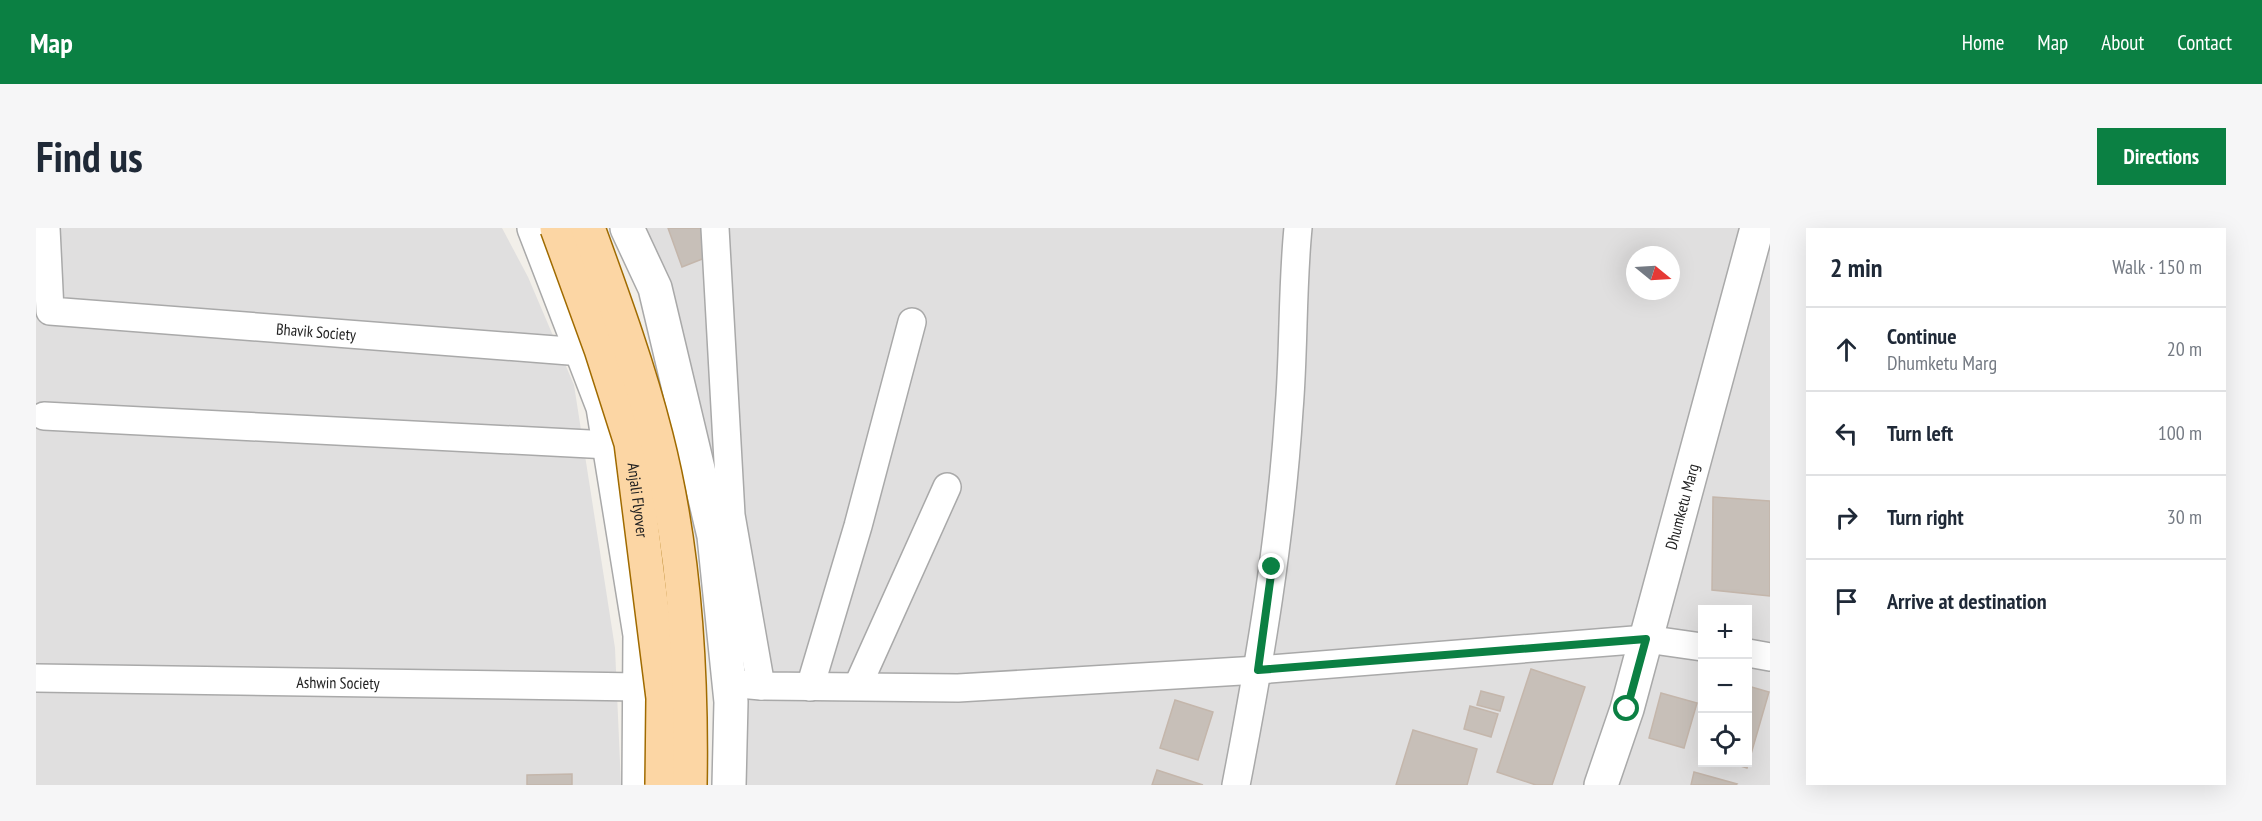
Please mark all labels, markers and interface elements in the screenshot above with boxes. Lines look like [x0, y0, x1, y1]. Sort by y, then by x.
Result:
text: Map [30, 24, 73, 61]
text: Home [1962, 29, 2004, 56]
text: Map [2037, 29, 2068, 56]
text: About [2101, 29, 2144, 56]
text: Contact [2177, 29, 2232, 56]
button: Directions [2097, 128, 2226, 185]
text: Find us [36, 129, 143, 184]
north arrow [1626, 246, 1680, 300]
text: 2 min [1830, 251, 1883, 284]
text: Walk · 150 m [2112, 254, 2202, 280]
street label: Bhavik Society [276, 318, 357, 345]
text: Continue [1887, 322, 1957, 350]
icon: ahead [1830, 333, 1863, 366]
text: 20 m [2167, 336, 2202, 362]
text: Dhumketu Marg [1887, 350, 1997, 376]
icon: left [1830, 417, 1863, 450]
text: Turn left [1887, 419, 1953, 447]
text: 100 m [2158, 420, 2202, 446]
street label: Anjali Flyover [624, 461, 653, 539]
street label: Dhumketu Marg [1661, 461, 1703, 552]
icon: right [1830, 501, 1863, 534]
text: Turn right [1887, 503, 1964, 531]
text: 30 m [2167, 504, 2202, 530]
route end [1258, 553, 1284, 579]
icon: arrive [1830, 585, 1863, 618]
text: Arrive at destination [1887, 587, 2047, 615]
map controls [1698, 605, 1752, 767]
button: + [1698, 605, 1752, 659]
button: − [1698, 659, 1752, 713]
street label: Ashwin Society [296, 672, 380, 693]
route start [1613, 695, 1639, 721]
button: locate [1698, 713, 1752, 767]

